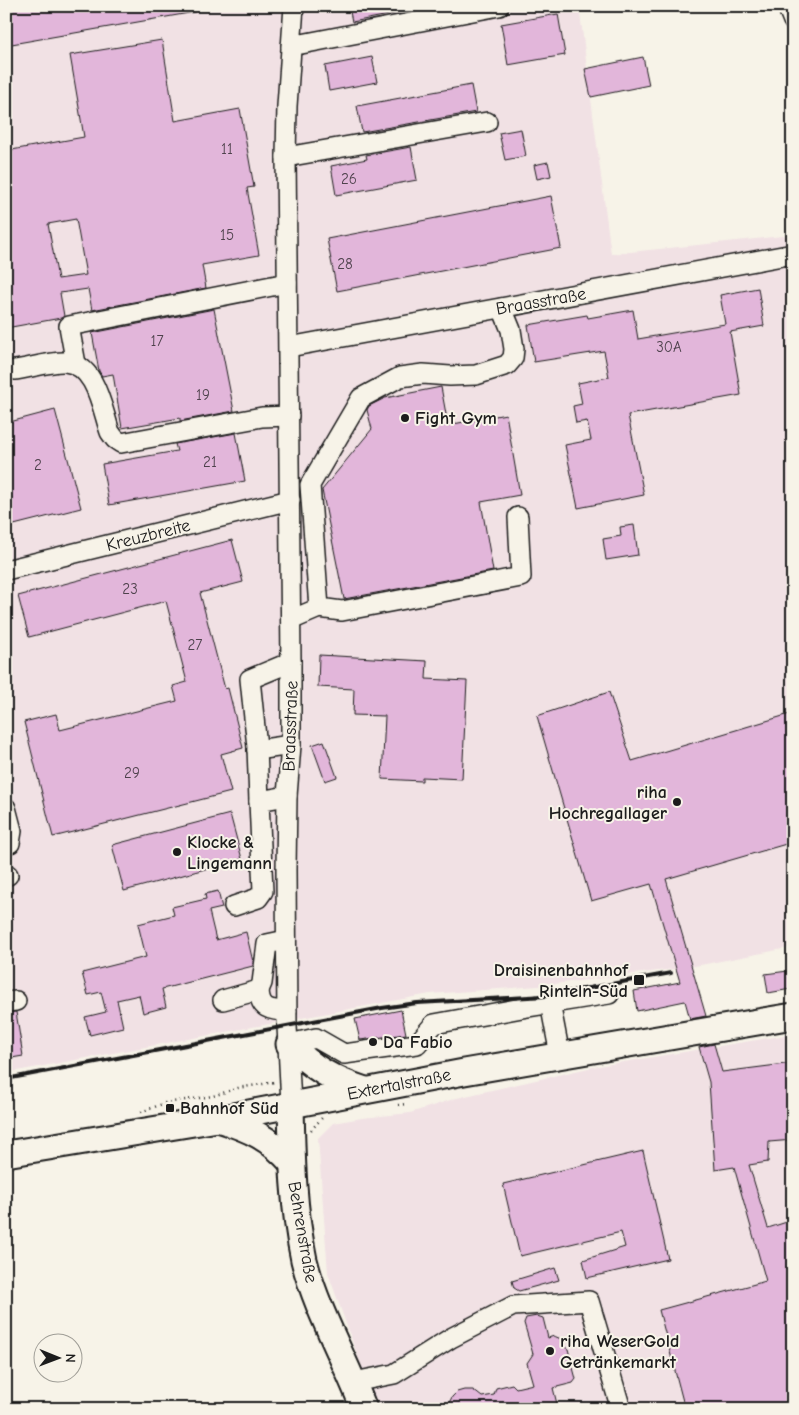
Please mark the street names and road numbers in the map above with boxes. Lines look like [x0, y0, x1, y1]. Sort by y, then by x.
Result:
street label: Braasstraße [494, 283, 588, 320]
street label: Kreuzbreite [104, 515, 192, 556]
street label: Braasstraße [278, 680, 303, 772]
street label: Extertalstraße [345, 1064, 453, 1105]
street label: Behrenstraße [283, 1180, 322, 1285]

